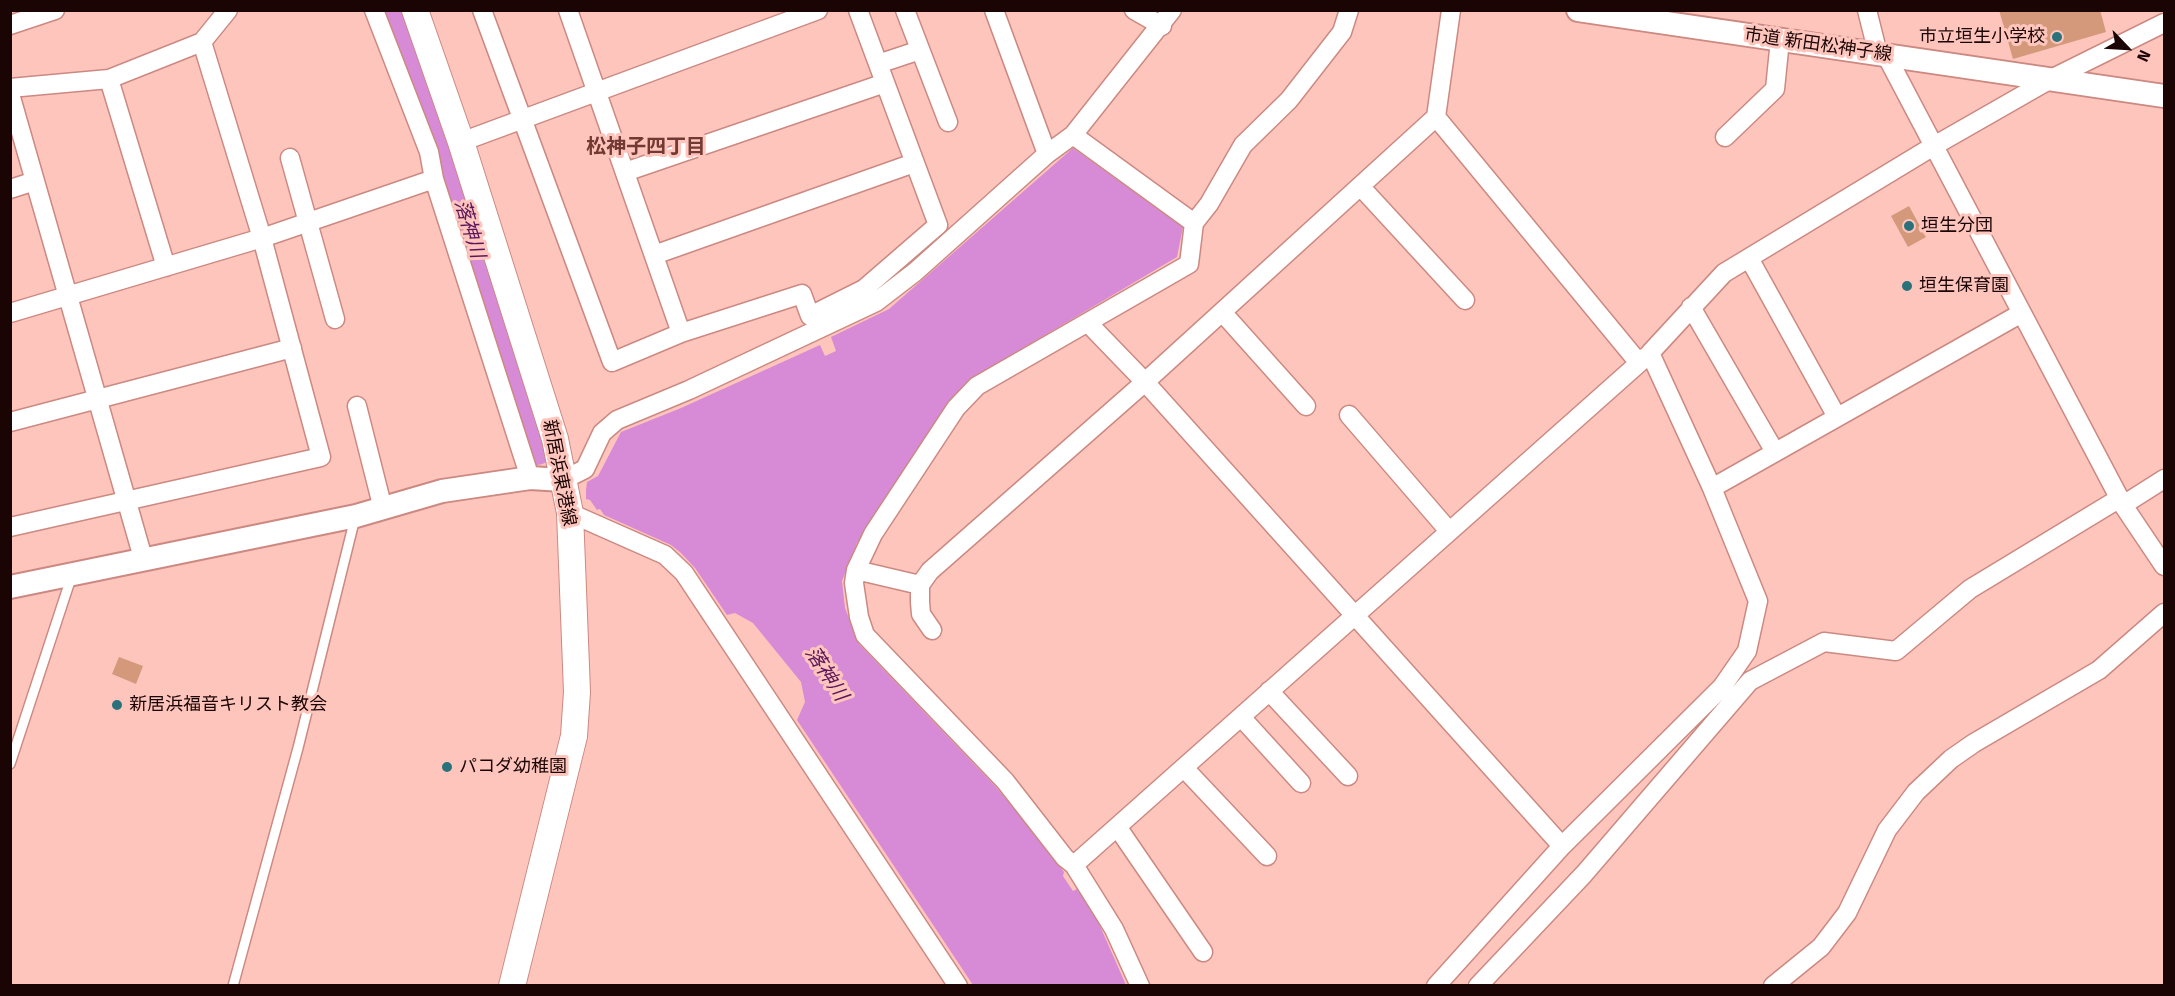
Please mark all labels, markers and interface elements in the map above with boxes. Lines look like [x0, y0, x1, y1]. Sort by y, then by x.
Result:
north arrow [2097, 18, 2157, 78]
street label: 市道 新田松神子線 [1743, 24, 1893, 66]
place label: 市立垣生小学校 [1919, 26, 2045, 48]
marker: 市立垣生小学校 [2050, 30, 2064, 44]
text: N [2133, 47, 2155, 65]
district label: 松神子四丁目 [586, 135, 706, 159]
water label: 落神川 [449, 197, 489, 261]
place label: 垣生分団 [1921, 215, 1993, 237]
marker: 垣生分団 [1902, 219, 1916, 233]
place label: 垣生保育園 [1919, 275, 2009, 297]
marker: 垣生保育園 [1900, 279, 1914, 293]
street label: 新居浜東港線 [538, 418, 580, 528]
water label: 落神川 [800, 642, 852, 706]
place label: 新居浜福音キリスト教会 [129, 694, 327, 716]
marker: 新居浜福音キリスト教会 [110, 698, 124, 712]
place label: パコダ幼稚園 [459, 756, 567, 778]
marker: パコダ幼稚園 [440, 760, 454, 774]

